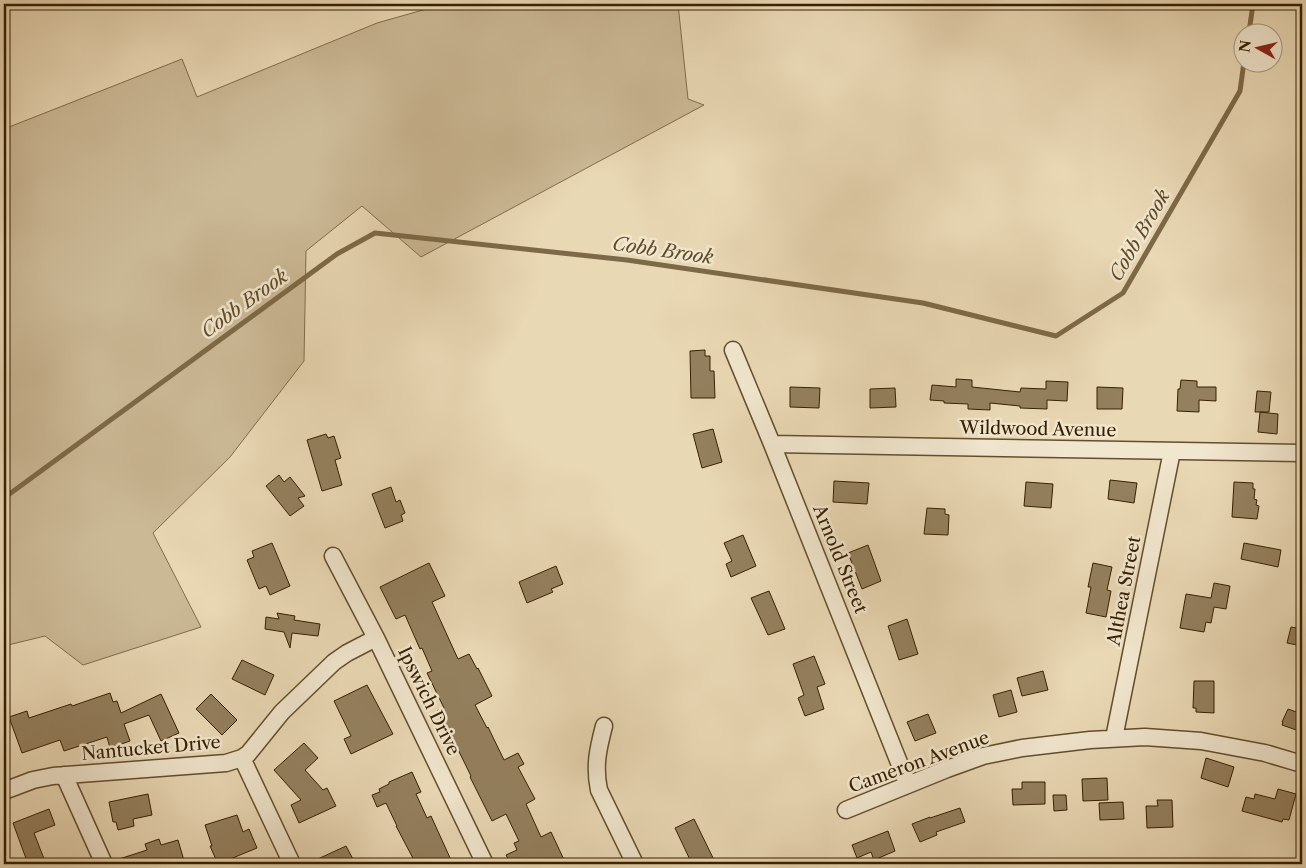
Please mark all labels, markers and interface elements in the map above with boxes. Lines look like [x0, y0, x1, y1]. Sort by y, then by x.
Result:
north arrow [1234, 22, 1284, 72]
text: N [1235, 39, 1255, 53]
water label: Cobb Brook [1104, 185, 1175, 285]
water label: Cobb Brook [611, 232, 715, 269]
water label: Cobb Brook [196, 264, 292, 343]
street label: Wildwood Avenue [958, 417, 1117, 441]
street label: Arnold Street [808, 500, 872, 617]
street label: Althea Street [1102, 534, 1146, 649]
street label: Ipswich Drive [393, 643, 465, 759]
street label: Cameron Avenue [846, 726, 992, 798]
street label: Nantucket Drive [80, 731, 222, 765]

